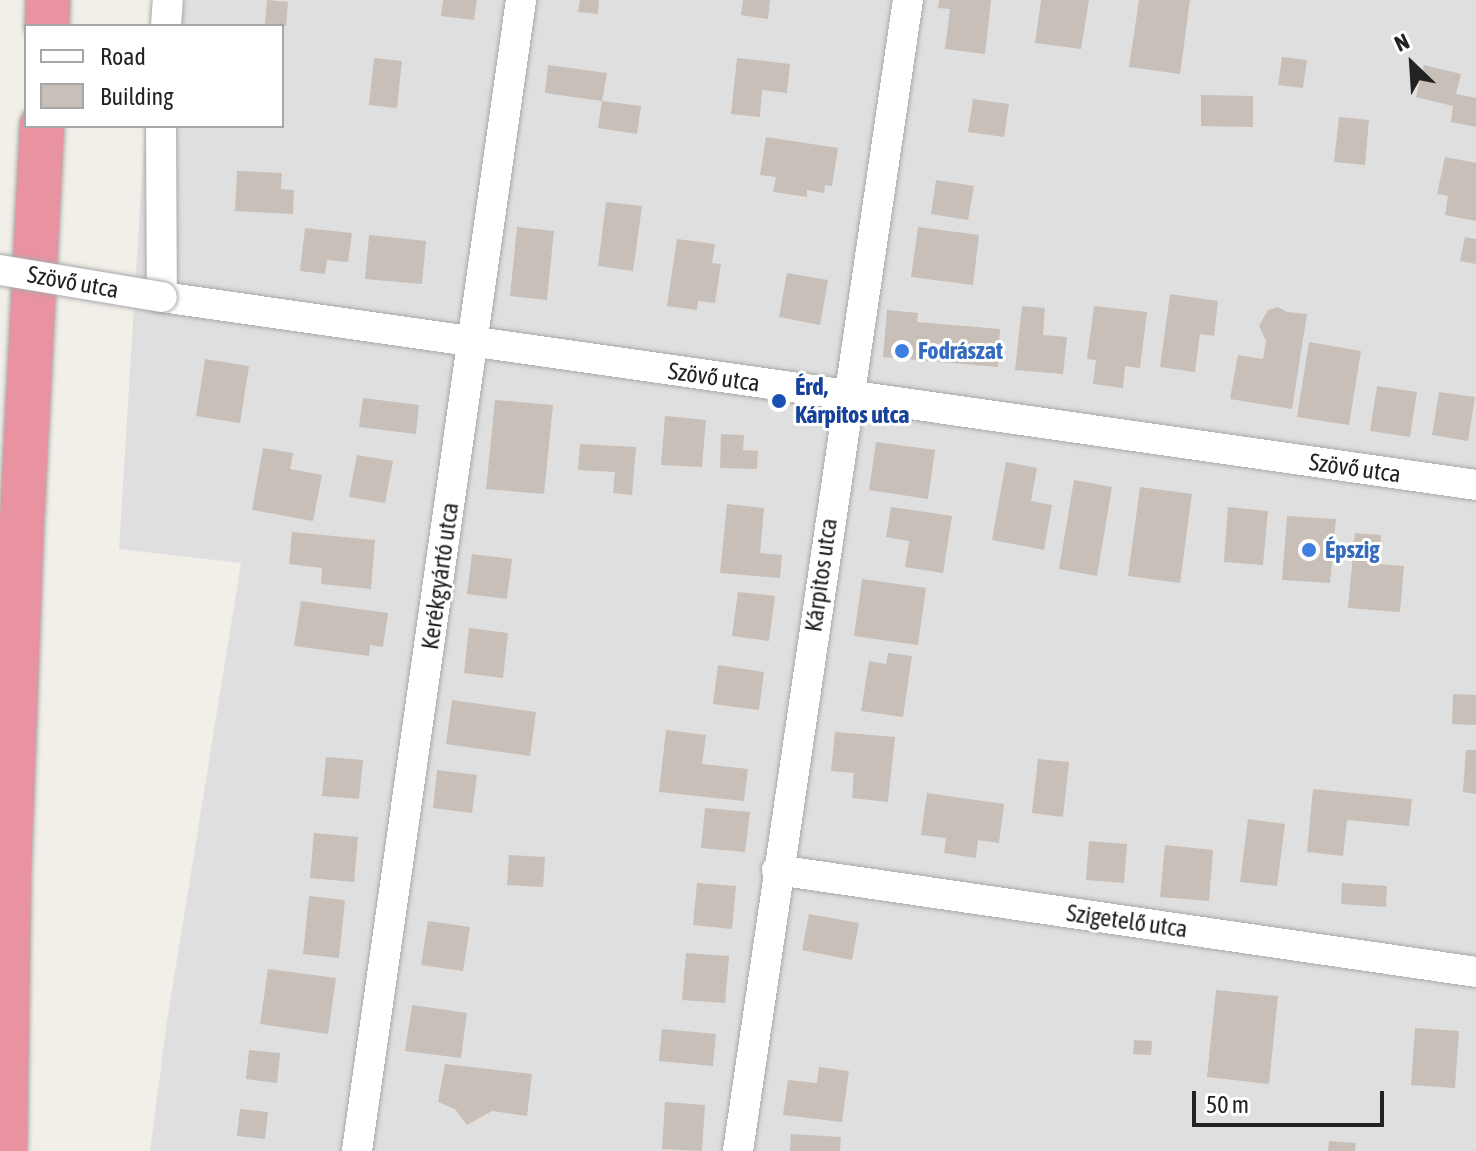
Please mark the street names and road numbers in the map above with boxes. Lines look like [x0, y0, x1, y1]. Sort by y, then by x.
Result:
street label: Szövő utca [25, 260, 121, 304]
street label: Szövő utca [666, 356, 762, 398]
street label: Szövő utca [1307, 447, 1403, 489]
street label: Kerékgyártó utca [415, 501, 465, 651]
street label: Kárpitos utca [799, 516, 843, 634]
street label: Szigetelő utca [1065, 898, 1189, 944]

